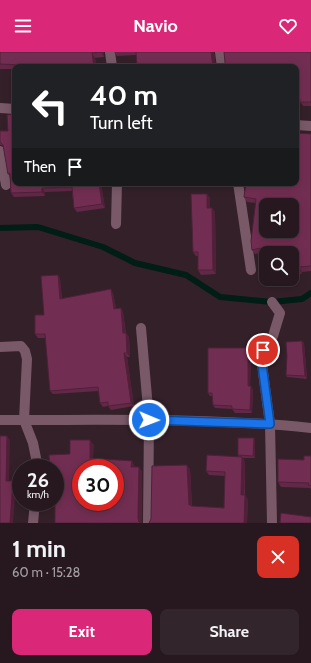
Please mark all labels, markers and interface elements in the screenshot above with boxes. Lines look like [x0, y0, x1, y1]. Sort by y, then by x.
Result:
icon: menu [12, 15, 34, 37]
text: Navio [133, 15, 178, 37]
icon: heart [277, 15, 299, 37]
text: 40 m [90, 78, 158, 112]
icon: left [24, 80, 76, 132]
text: Turn left [90, 112, 153, 134]
icon: arrive [64, 156, 86, 178]
text: Then [24, 158, 56, 176]
map controls [259, 198, 299, 286]
button: sound [259, 198, 299, 238]
button: search [259, 246, 299, 286]
pin [246, 333, 280, 367]
icon: arrive [252, 339, 274, 361]
position arrow [128, 399, 170, 441]
speed limit sign: 30 [72, 459, 124, 511]
text: 26 [27, 468, 49, 492]
text: km/h [27, 488, 49, 501]
text: 1 min [12, 534, 66, 563]
button: close [257, 536, 299, 578]
text: 60 m · 15:28 [12, 564, 80, 580]
button: Exit [12, 609, 152, 655]
button: Share [160, 609, 299, 655]

